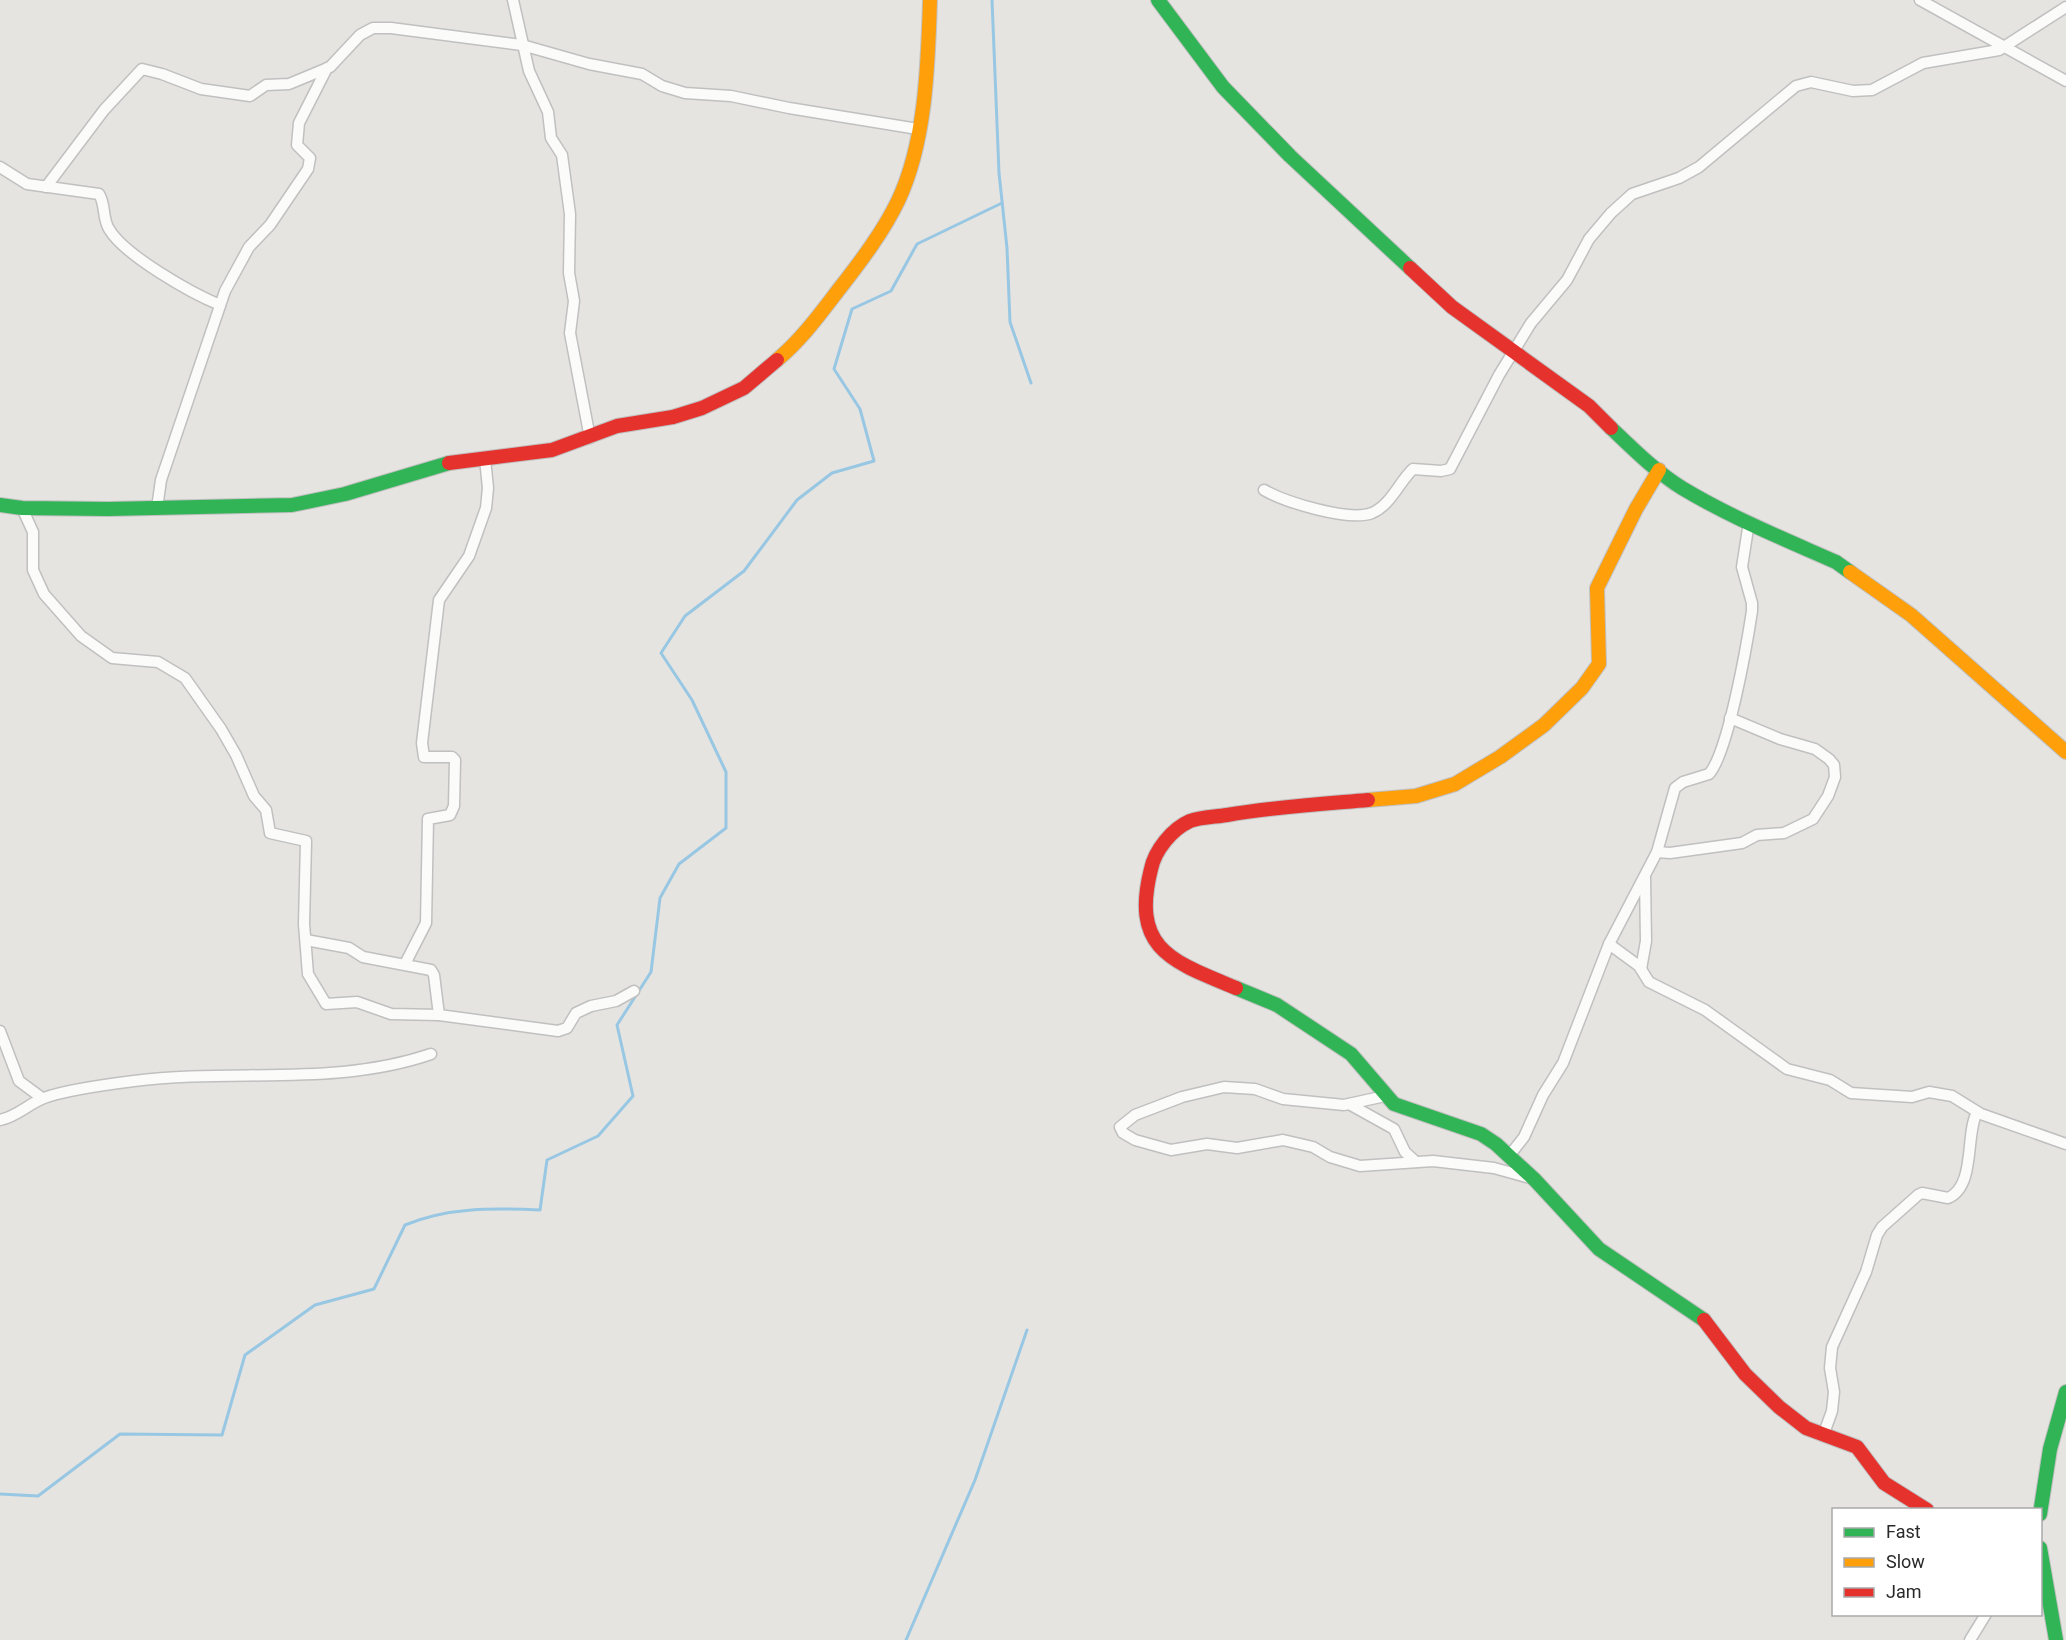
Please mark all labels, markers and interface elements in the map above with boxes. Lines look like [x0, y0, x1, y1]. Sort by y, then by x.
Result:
legend [1832, 1508, 2042, 1616]
text: Fast [1886, 1521, 1921, 1542]
text: Slow [1886, 1551, 1925, 1572]
text: Jam [1886, 1581, 1922, 1602]

